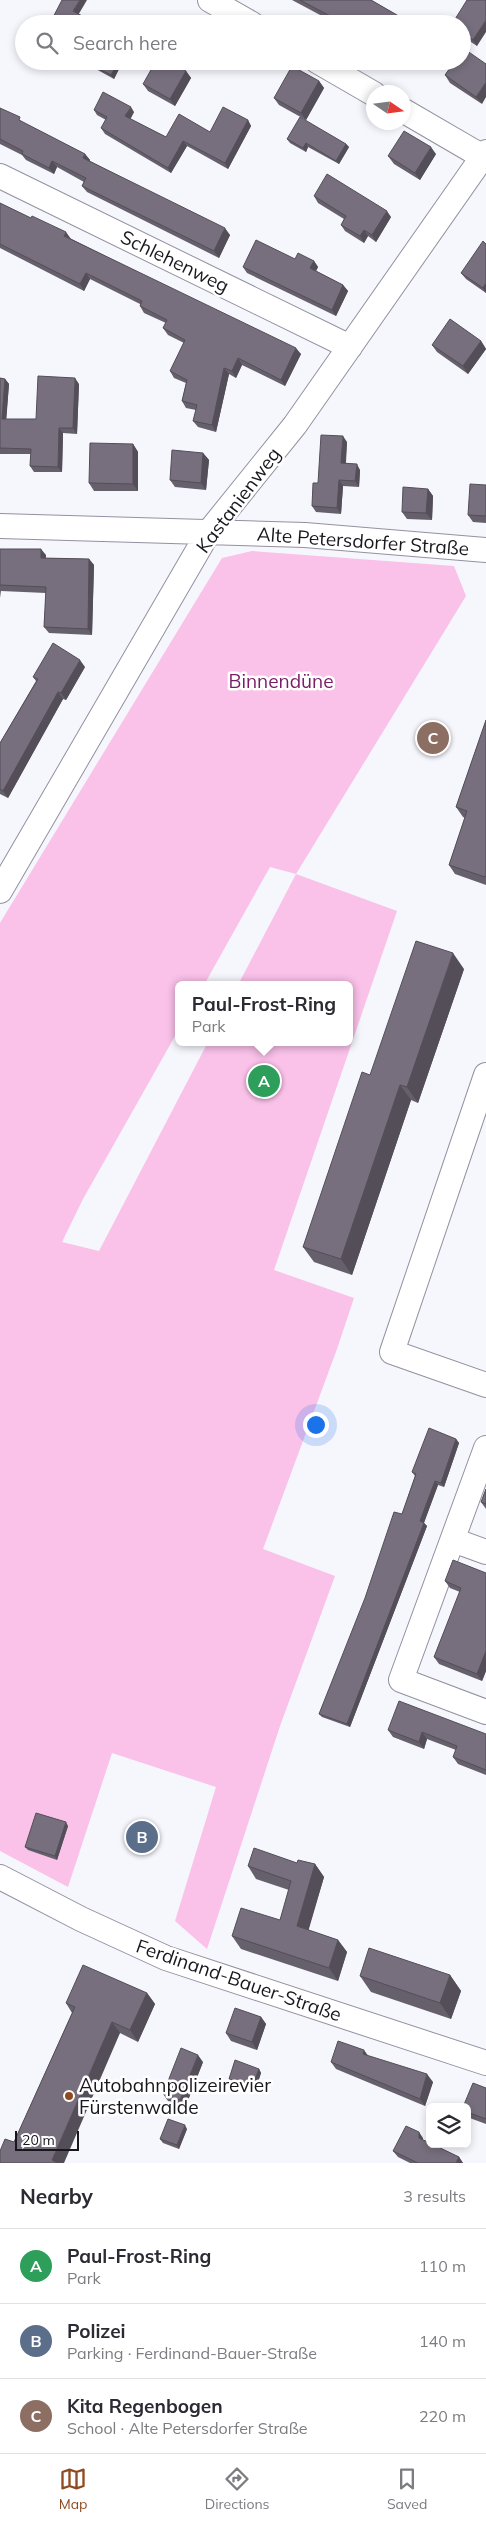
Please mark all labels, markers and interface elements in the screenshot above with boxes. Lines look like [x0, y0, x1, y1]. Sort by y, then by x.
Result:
search box [15, 15, 471, 70]
icon: search [33, 29, 61, 57]
text: Search here [73, 31, 177, 55]
north arrow [366, 85, 411, 130]
street label: Schlehenweg [117, 224, 233, 298]
street label: Kastanienweg [190, 442, 286, 558]
street label: Alte Petersdorfer Straße [256, 522, 470, 560]
park label: Binnendüne [228, 669, 334, 693]
pin: C [417, 719, 449, 757]
popup [175, 981, 353, 1046]
text: Paul-Frost-Ring [192, 992, 336, 1016]
text: Park [192, 1016, 226, 1036]
pin: A [248, 1062, 280, 1100]
your location [303, 1412, 329, 1438]
pin: B [126, 1818, 158, 1856]
street label: Ferdinand-Bauer-Straße [133, 1934, 345, 2026]
place label: Autobahnpolizeirevier Fürstenwalde [79, 2073, 271, 2119]
marker: Autobahnpolizeirevier Fürstenwalde [63, 2090, 75, 2102]
map controls [426, 2103, 471, 2148]
button: layers [426, 2103, 471, 2148]
scale bar [15, 2128, 79, 2151]
text: 20 m [22, 2131, 55, 2149]
text: Nearby [20, 2183, 93, 2209]
text: 3 results [403, 2186, 466, 2206]
text: Paul-Frost-Ring [67, 2244, 211, 2268]
text: A [30, 2256, 42, 2276]
text: 110 m [419, 2256, 466, 2276]
text: Park [67, 2268, 101, 2288]
text: Polizei [67, 2319, 126, 2343]
text: B [30, 2331, 42, 2351]
text: 140 m [419, 2331, 466, 2351]
text: Parking · Ferdinand-Bauer-Straße [67, 2343, 317, 2363]
text: Kita Regenbogen [67, 2394, 223, 2418]
text: C [31, 2406, 41, 2426]
text: 220 m [419, 2406, 466, 2426]
text: School · Alte Petersdorfer Straße [67, 2418, 308, 2438]
tab: Map [59, 2465, 87, 2513]
tab: Directions [205, 2465, 270, 2513]
tab: Saved [387, 2465, 427, 2513]

